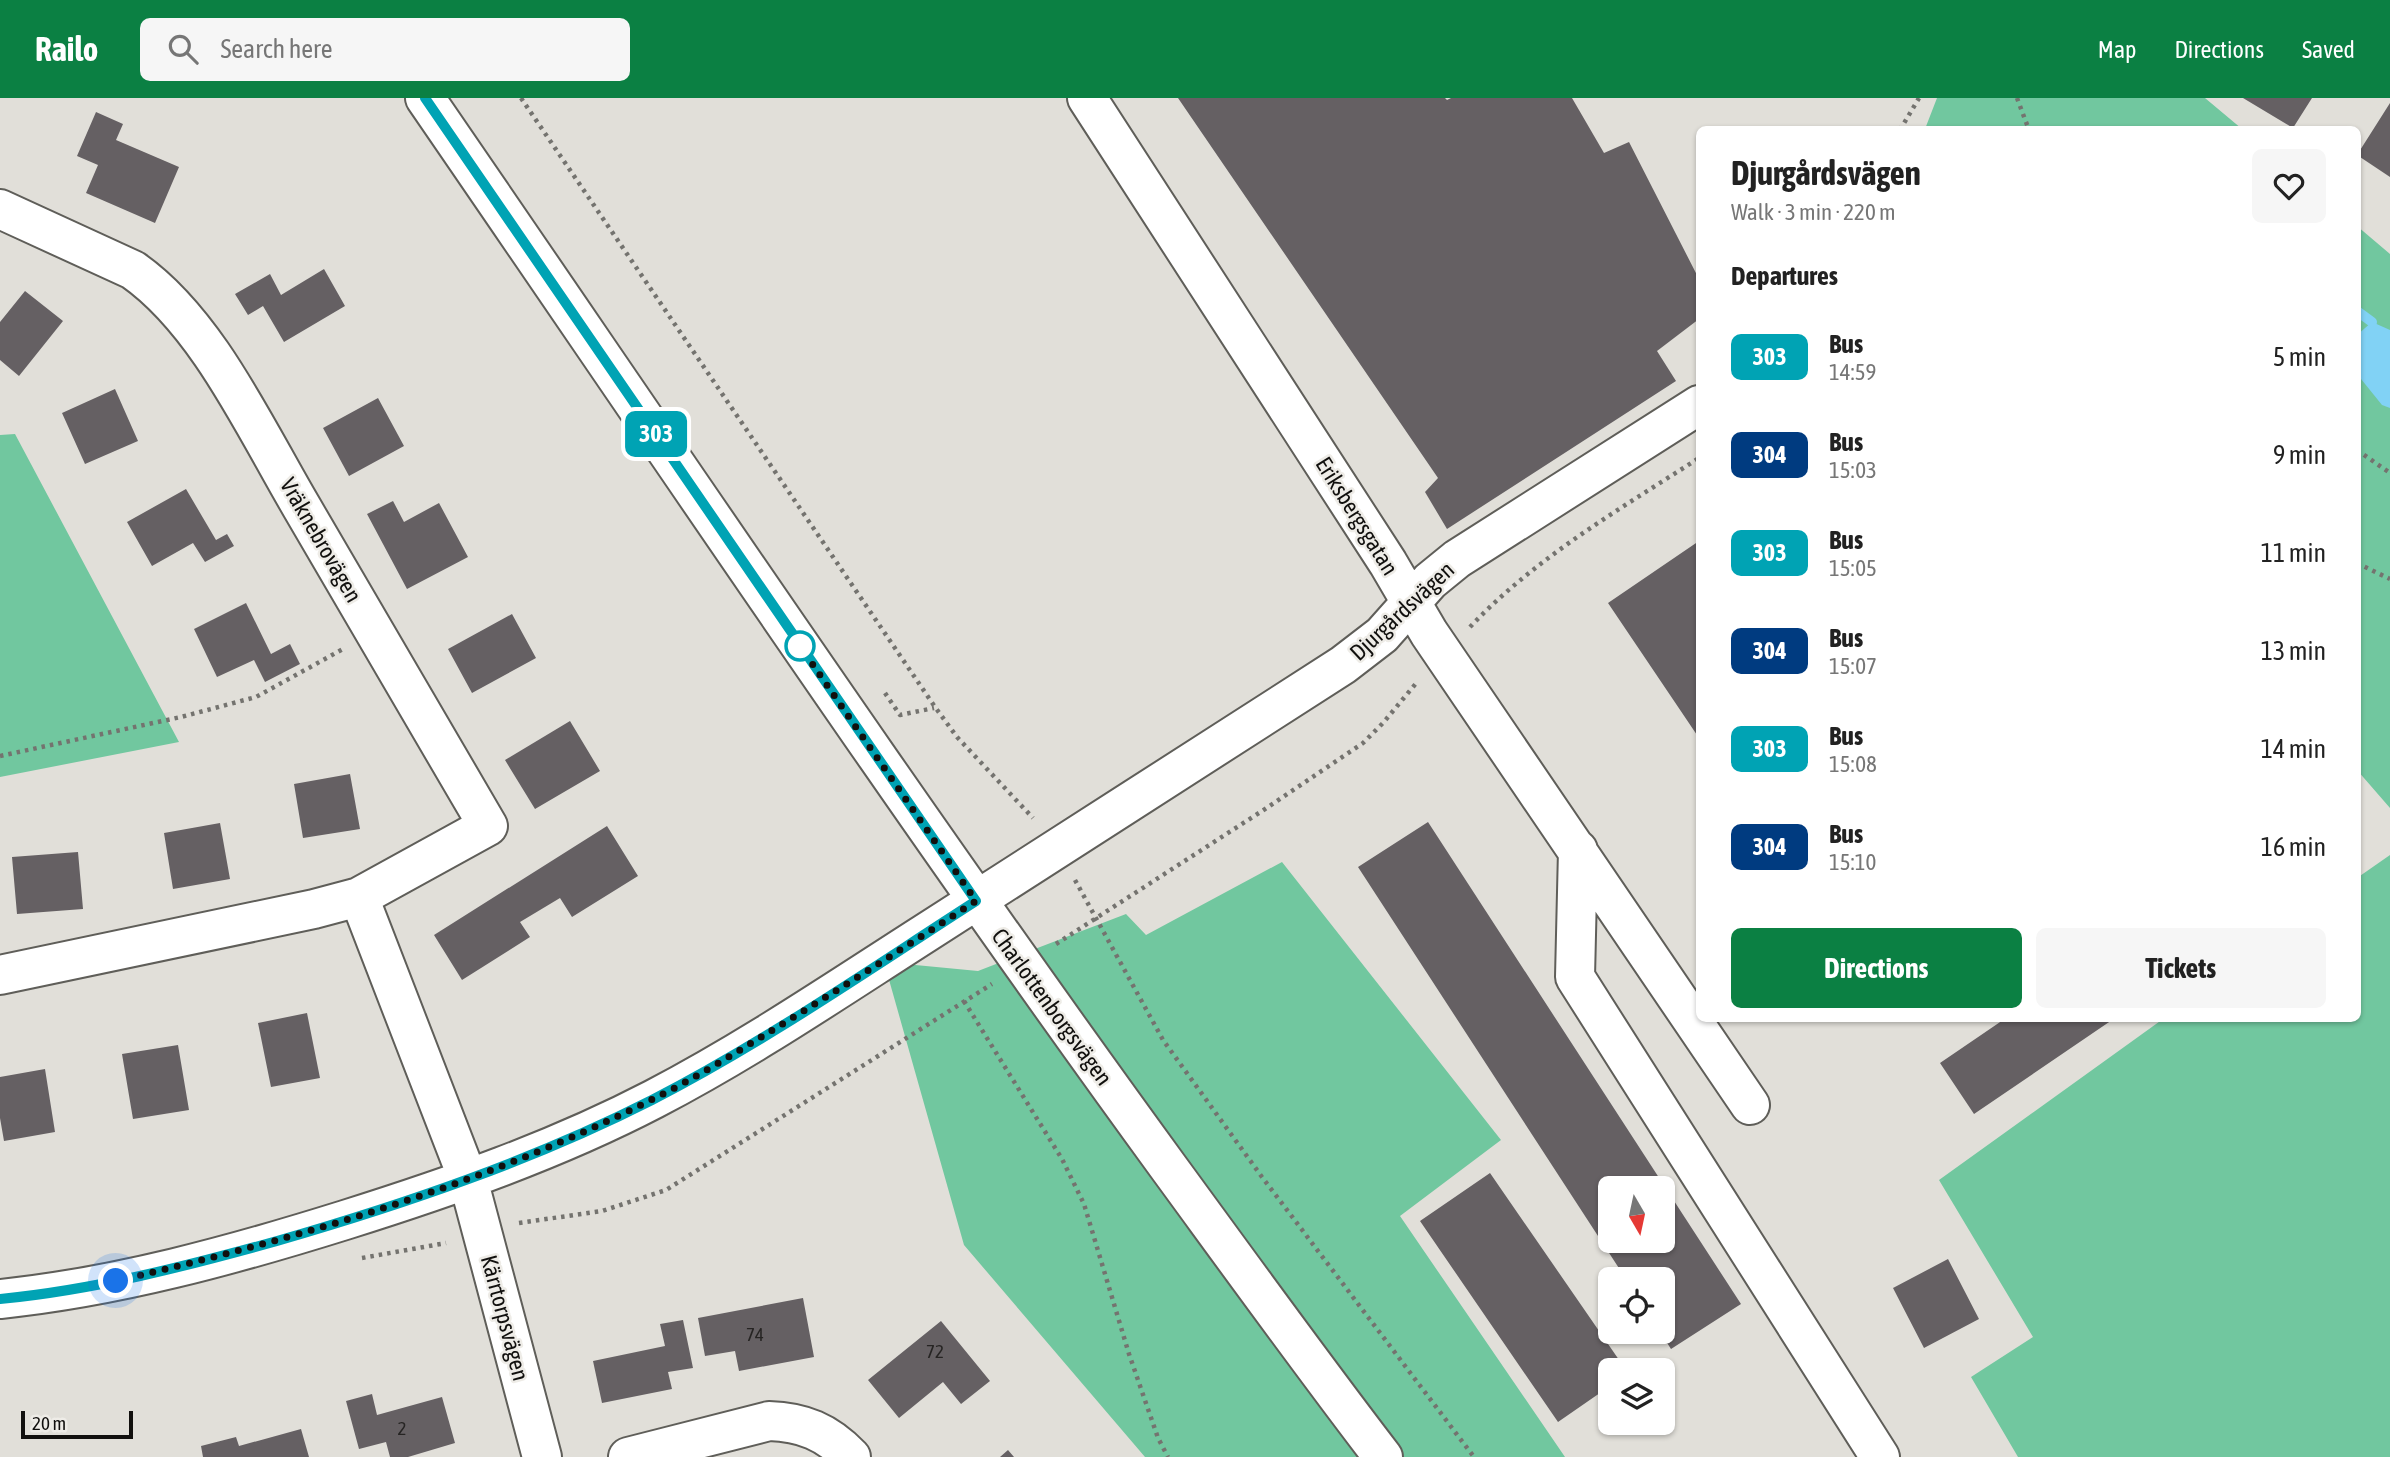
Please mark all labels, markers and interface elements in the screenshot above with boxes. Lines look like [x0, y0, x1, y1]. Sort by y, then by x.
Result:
search box [140, 18, 630, 81]
text: Railo [35, 30, 98, 68]
icon: search [164, 30, 202, 68]
text: Search here [220, 34, 333, 64]
text: Map [2098, 36, 2136, 63]
text: Directions [2174, 36, 2264, 63]
text: Saved [2302, 36, 2355, 63]
button: heart [2252, 149, 2326, 223]
text: Djurgårdsvägen [1731, 154, 1921, 192]
text: Walk · 3 min · 220 m [1731, 199, 1895, 225]
text: Departures [1731, 261, 1838, 291]
text: Bus [1829, 329, 1863, 359]
text: 5 min [2273, 342, 2326, 372]
text: 303 [1753, 343, 1786, 370]
text: 14:59 [1829, 359, 1876, 385]
line badge: 303 [616, 411, 696, 457]
text: 303 [639, 420, 673, 447]
text: Bus [1829, 427, 1863, 457]
text: 9 min [2273, 440, 2326, 470]
text: 304 [1753, 441, 1786, 468]
street label: Eriksbergsgatan [1310, 452, 1404, 580]
text: 15:03 [1829, 457, 1877, 483]
street label: Vräknebrovägen [275, 473, 367, 607]
text: Bus [1829, 525, 1863, 555]
text: 11 min [2261, 538, 2326, 568]
text: 303 [1753, 539, 1786, 566]
text: 15:05 [1829, 555, 1877, 581]
street label: Djurgårdsvägen [1345, 556, 1459, 666]
text: Bus [1829, 623, 1863, 653]
unlabelled marker [785, 631, 815, 661]
text: 13 min [2261, 636, 2326, 666]
text: 304 [1753, 637, 1786, 664]
text: 15:07 [1829, 653, 1877, 679]
text: Bus [1829, 721, 1863, 751]
text: 14 min [2261, 734, 2326, 764]
text: 303 [1753, 735, 1786, 762]
text: 15:08 [1829, 751, 1877, 777]
text: Bus [1829, 819, 1863, 849]
text: 16 min [2261, 832, 2326, 862]
text: 304 [1753, 833, 1786, 860]
text: 15:10 [1829, 849, 1876, 875]
street label: Charlottenborgsvägen [987, 924, 1117, 1090]
button: Directions [1731, 928, 2022, 1008]
button: Tickets [2036, 928, 2326, 1008]
north arrow [1598, 1176, 1675, 1253]
map controls [1598, 1176, 1675, 1435]
street label: Kärrtorpsvägen [476, 1252, 534, 1384]
your location [98, 1263, 133, 1298]
button: locate [1598, 1267, 1675, 1344]
house number: 74 [746, 1323, 764, 1345]
house number: 72 [926, 1340, 944, 1362]
button: layers [1598, 1358, 1675, 1435]
scale bar [21, 1408, 133, 1440]
text: 20 m [32, 1412, 66, 1434]
house number: 2 [398, 1417, 406, 1439]

